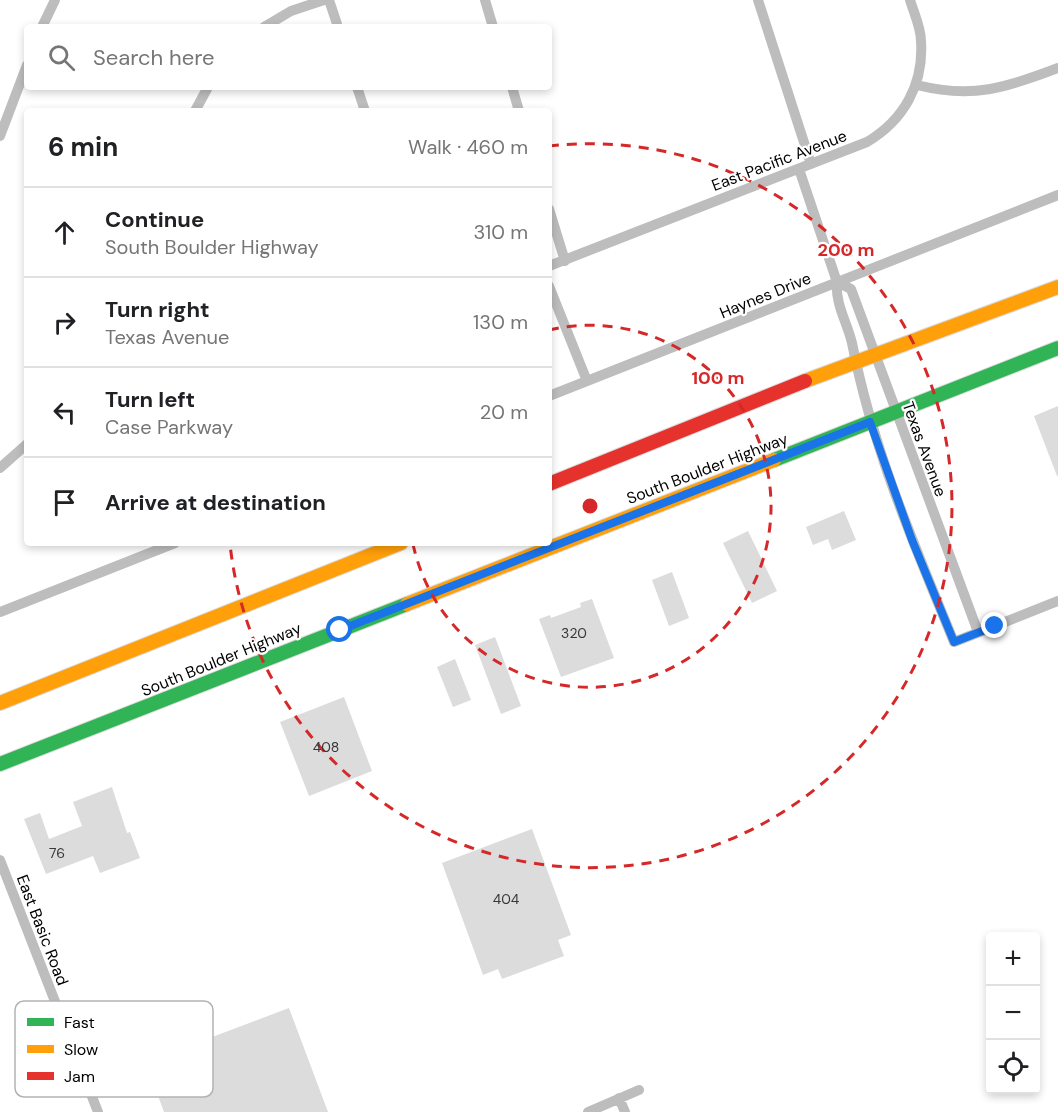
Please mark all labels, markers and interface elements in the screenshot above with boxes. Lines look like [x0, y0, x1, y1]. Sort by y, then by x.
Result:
search box [24, 24, 552, 90]
icon: search [45, 41, 78, 74]
text: Search here [93, 43, 214, 72]
street label: East Pacific Avenue [708, 125, 850, 196]
text: 6 min [48, 130, 118, 164]
text: Walk · 460 m [408, 134, 528, 160]
text: Continue [105, 205, 204, 234]
icon: ahead [48, 216, 81, 249]
text: 310 m [473, 219, 528, 245]
text: South Boulder Highway [105, 234, 319, 260]
text: 200 m [818, 238, 874, 262]
street label: Haynes Drive [716, 268, 814, 323]
text: Turn right [105, 295, 210, 324]
icon: right [48, 306, 81, 339]
text: 130 m [473, 309, 528, 335]
text: Texas Avenue [105, 324, 229, 350]
text: 100 m [691, 366, 745, 390]
text: Turn left [105, 385, 195, 414]
icon: left [48, 396, 81, 429]
text: 20 m [480, 399, 528, 425]
street label: Texas Avenue [898, 399, 951, 500]
text: Case Parkway [105, 414, 233, 440]
street label: South Boulder Highway [624, 428, 791, 509]
icon: arrive [48, 486, 81, 519]
text: Arrive at destination [105, 488, 326, 517]
centre of rings [580, 496, 600, 516]
route end [981, 612, 1007, 638]
route start [326, 616, 352, 642]
street label: South Boulder Highway [138, 618, 304, 701]
house number: 320 [561, 624, 587, 642]
house number: 408 [313, 738, 339, 756]
house number: 76 [49, 844, 65, 862]
street label: East Basic Road [12, 872, 73, 988]
house number: 404 [493, 890, 520, 908]
map controls [986, 932, 1040, 1094]
button: + [986, 932, 1040, 986]
button: − [986, 986, 1040, 1040]
legend [15, 1001, 213, 1097]
text: Fast [64, 1012, 95, 1033]
text: Slow [64, 1039, 98, 1060]
button: locate [986, 1040, 1040, 1094]
text: Jam [64, 1066, 95, 1087]

